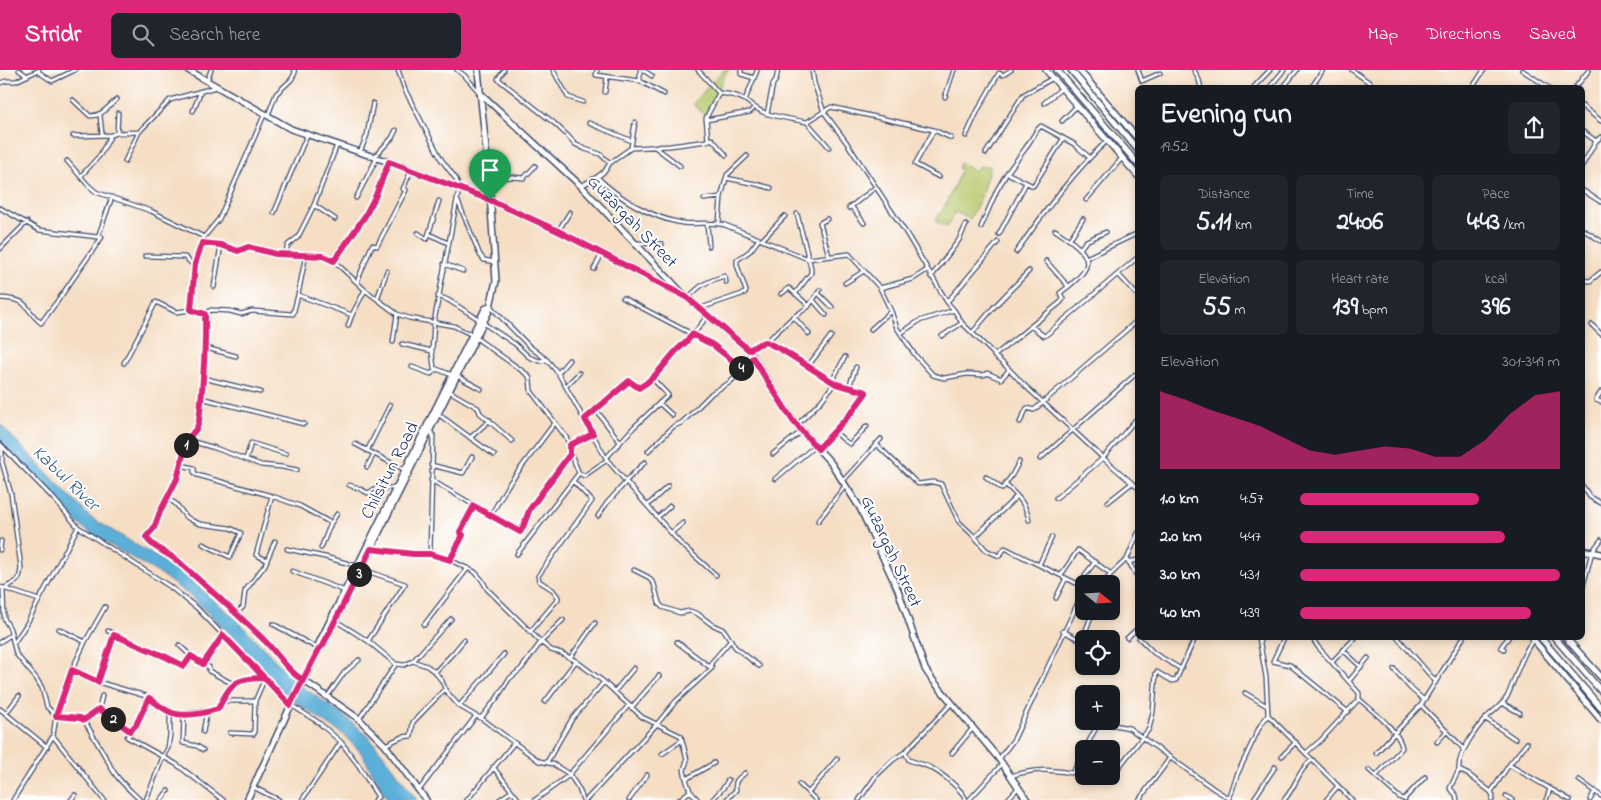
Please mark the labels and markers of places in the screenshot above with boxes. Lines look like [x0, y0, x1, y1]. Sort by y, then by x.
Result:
pin [469, 149, 511, 200]
pin: 4 [728, 356, 754, 380]
pin: 1 [174, 432, 198, 458]
pin: 3 [346, 562, 372, 586]
pin: 2 [100, 706, 126, 732]

